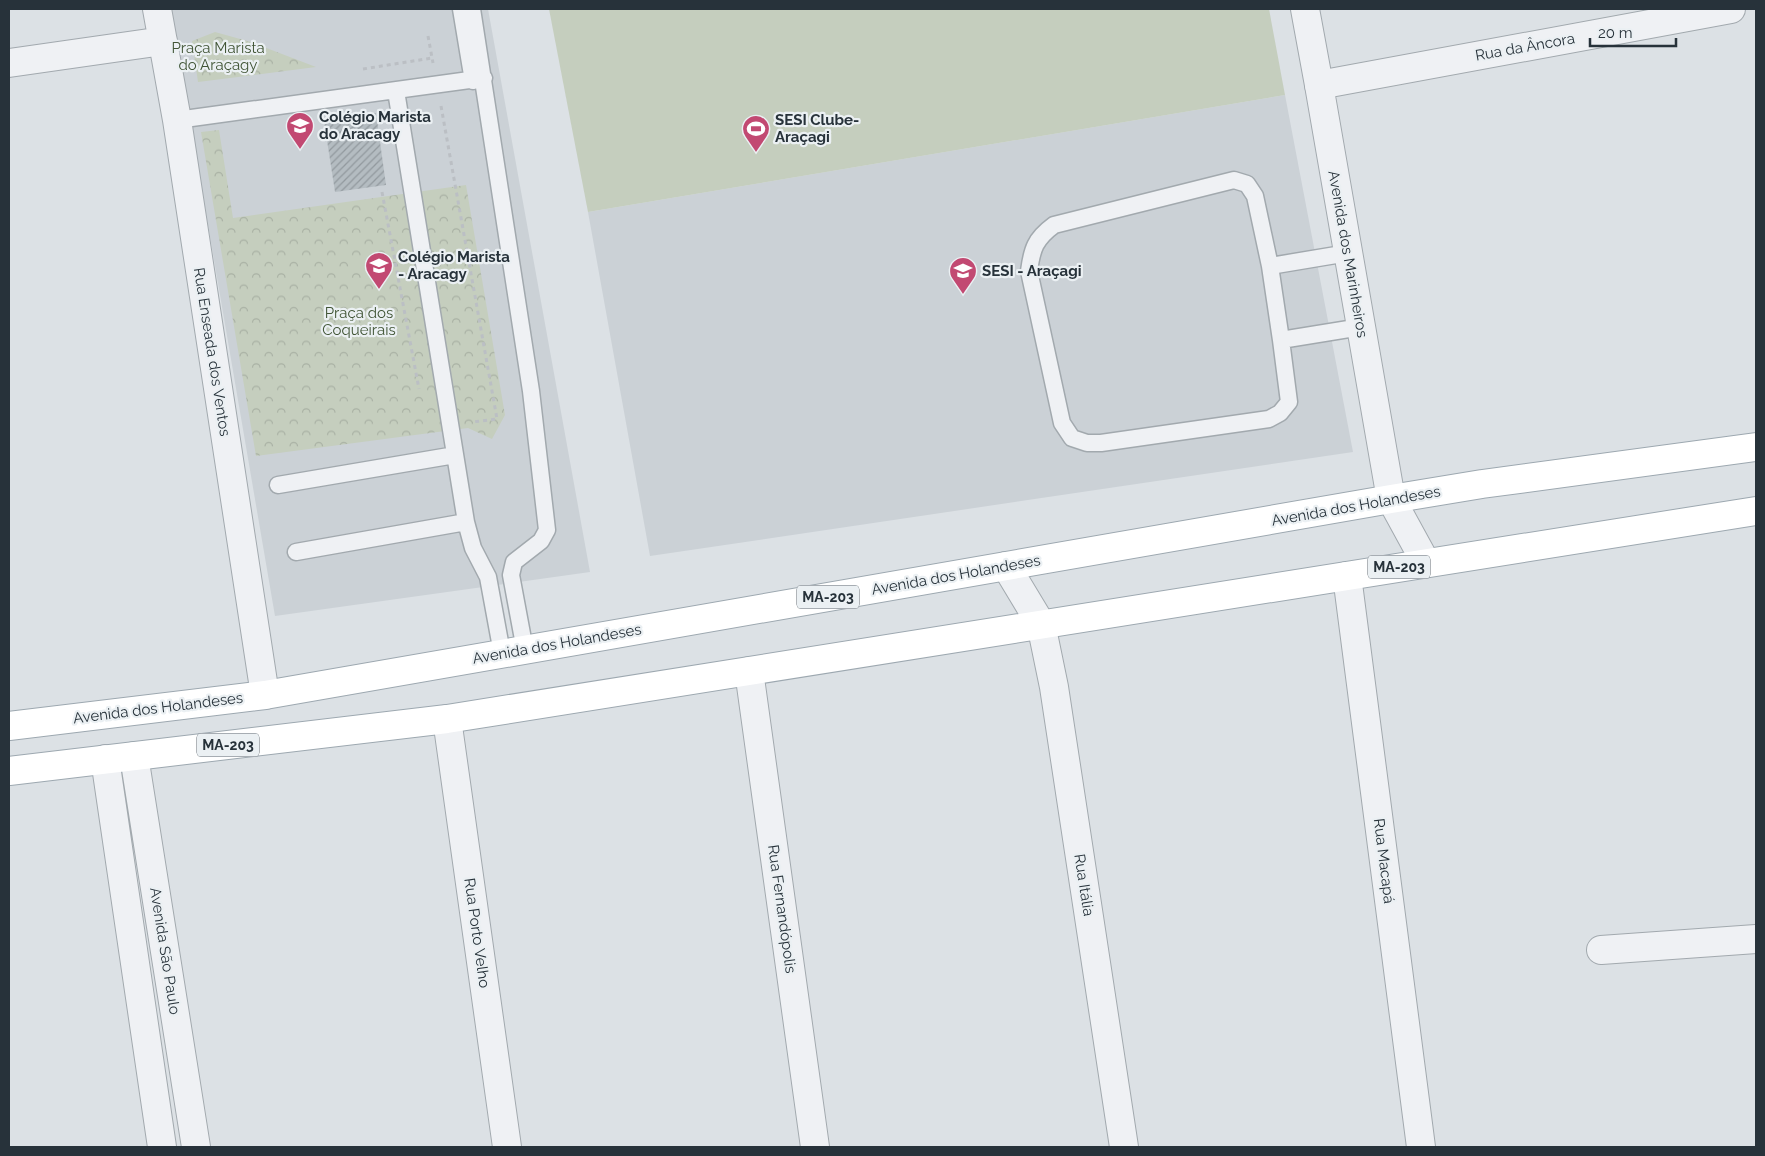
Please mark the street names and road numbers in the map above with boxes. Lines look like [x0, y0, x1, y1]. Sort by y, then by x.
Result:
street label: Rua da Âncora [1474, 29, 1576, 65]
street label: Avenida dos Marinheiros [1324, 169, 1372, 339]
street label: Rua Enseada dos Ventos [190, 266, 234, 438]
street label: Avenida dos Holandeses [1270, 482, 1442, 530]
street label: Avenida dos Holandeses [870, 551, 1042, 599]
road number: MA-203 [1368, 556, 1430, 578]
road number: MA-203 [797, 586, 859, 608]
street label: Avenida dos Holandeses [471, 620, 643, 668]
street label: Avenida dos Holandeses [72, 689, 244, 727]
road number: MA-203 [197, 734, 259, 756]
street label: Rua Macapá [1370, 817, 1398, 905]
street label: Rua Fernandópolis [764, 844, 800, 974]
street label: Rua Itália [1070, 852, 1098, 918]
street label: Rua Porto Velho [460, 877, 494, 989]
street label: Avenida São Paulo [146, 886, 184, 1016]

